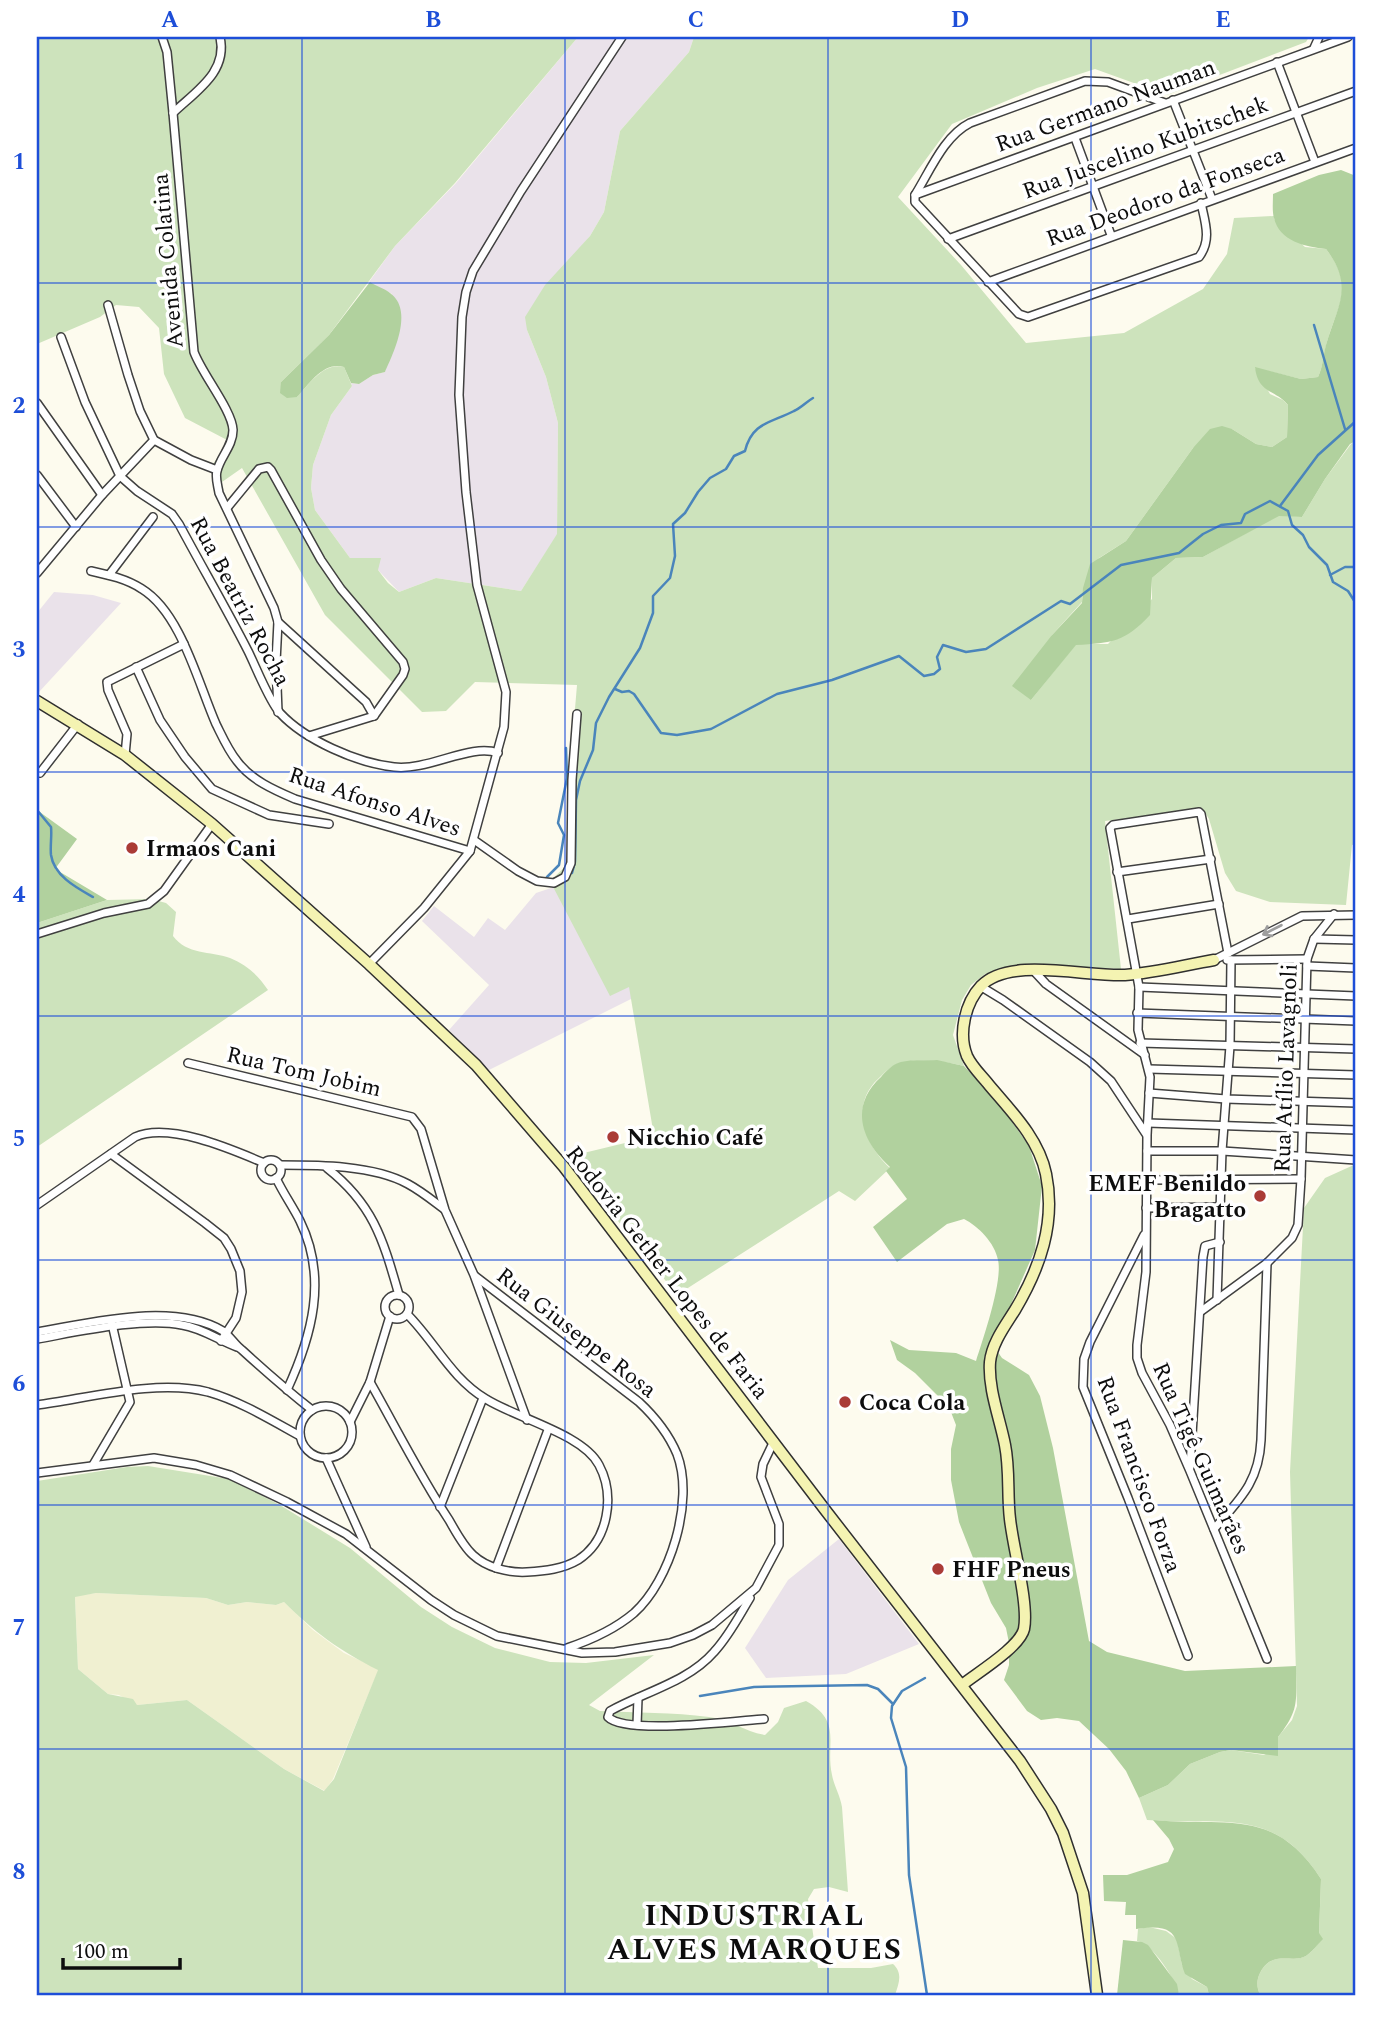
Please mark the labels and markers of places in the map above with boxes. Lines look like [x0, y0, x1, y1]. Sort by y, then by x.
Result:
place label: Irmaos Cani [146, 832, 276, 867]
marker: Irmaos Cani [124, 840, 140, 856]
place label: Nicchio Café [627, 1121, 763, 1156]
marker: Nicchio Café [605, 1129, 621, 1145]
place label: EMEF Benildo Bragatto [1088, 1167, 1246, 1228]
marker: EMEF Benildo Bragatto [1252, 1188, 1268, 1204]
place label: Coca Cola [859, 1386, 965, 1421]
marker: Coca Cola [837, 1394, 853, 1410]
place label: FHF Pneus [952, 1553, 1071, 1588]
marker: FHF Pneus [930, 1561, 946, 1577]

